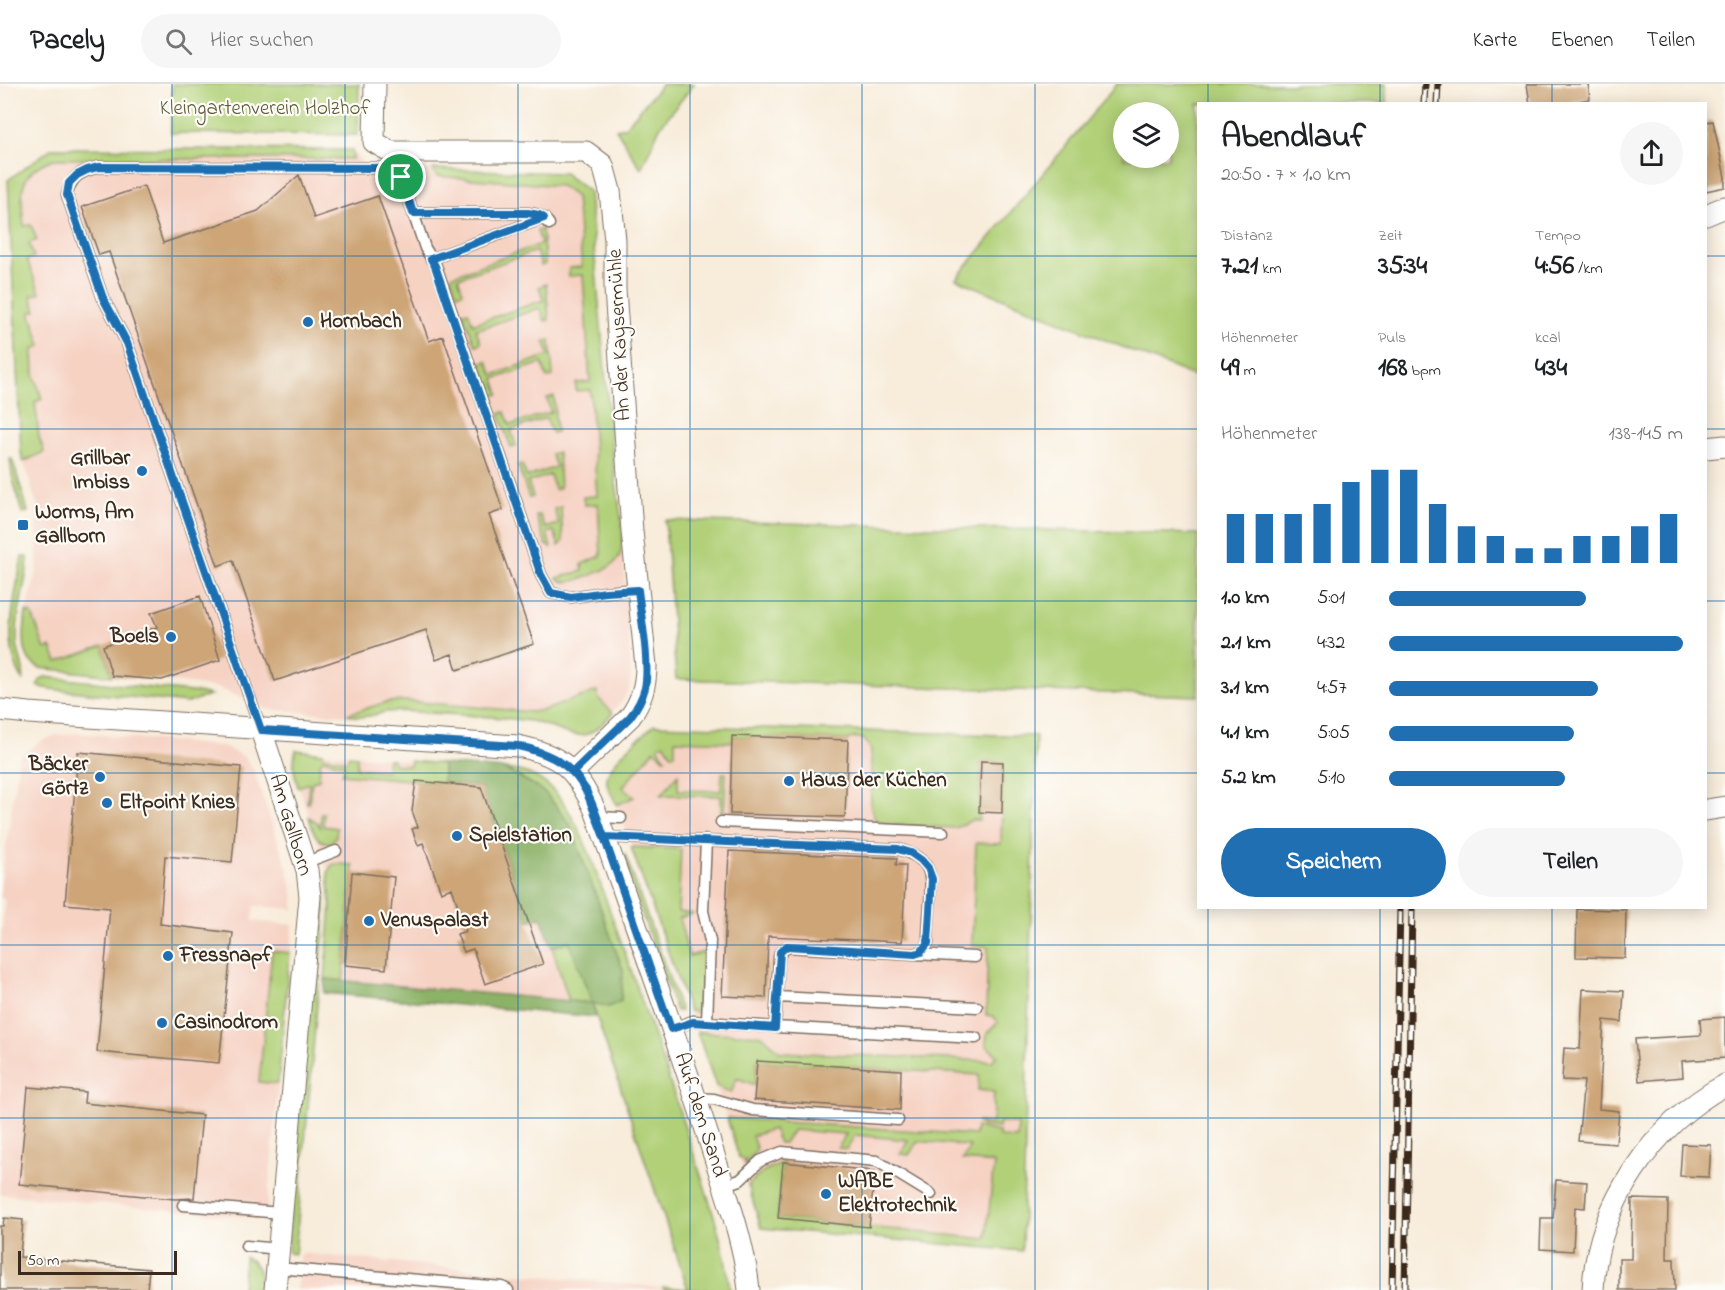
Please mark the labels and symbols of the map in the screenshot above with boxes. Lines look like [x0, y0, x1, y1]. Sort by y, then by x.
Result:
park label: Kleingartenverein Holzhof [160, 94, 370, 126]
pin [375, 151, 426, 202]
street label: An der Kaysermühle [600, 247, 641, 422]
place label: Hornbach [320, 307, 402, 337]
marker: Hornbach [301, 315, 315, 329]
place label: Grillbar Imbiss [71, 444, 130, 498]
marker: Grillbar Imbiss [135, 464, 149, 478]
place label: Worms, Am Gallborn [35, 498, 134, 552]
marker: Worms, Am Gallborn [16, 518, 30, 532]
place label: Boels [109, 622, 159, 652]
marker: Boels [164, 630, 178, 644]
place label: Bäcker Görtz [28, 750, 89, 804]
place label: Haus der Küchen [801, 766, 947, 796]
marker: Bäcker Görtz [93, 770, 107, 784]
street label: Am Gallborn [260, 770, 320, 880]
marker: Haus der Küchen [782, 774, 796, 788]
place label: Eltpoint Knies [119, 788, 236, 818]
marker: Eltpoint Knies [100, 796, 114, 810]
place label: Spielstation [469, 821, 572, 851]
marker: Spielstation [450, 829, 464, 843]
place label: Venuspalast [380, 906, 490, 936]
marker: Venuspalast [362, 914, 376, 928]
place label: Fressnapf [179, 941, 273, 971]
marker: Fressnapf [161, 949, 175, 963]
place label: Casinodrom [174, 1008, 278, 1038]
marker: Casinodrom [155, 1016, 169, 1030]
street label: Auf dem Sand [666, 1049, 734, 1181]
place label: WABE Elektrotechnik [838, 1167, 957, 1221]
marker: WABE Elektrotechnik [819, 1187, 833, 1201]
scale bar [18, 1248, 177, 1276]

